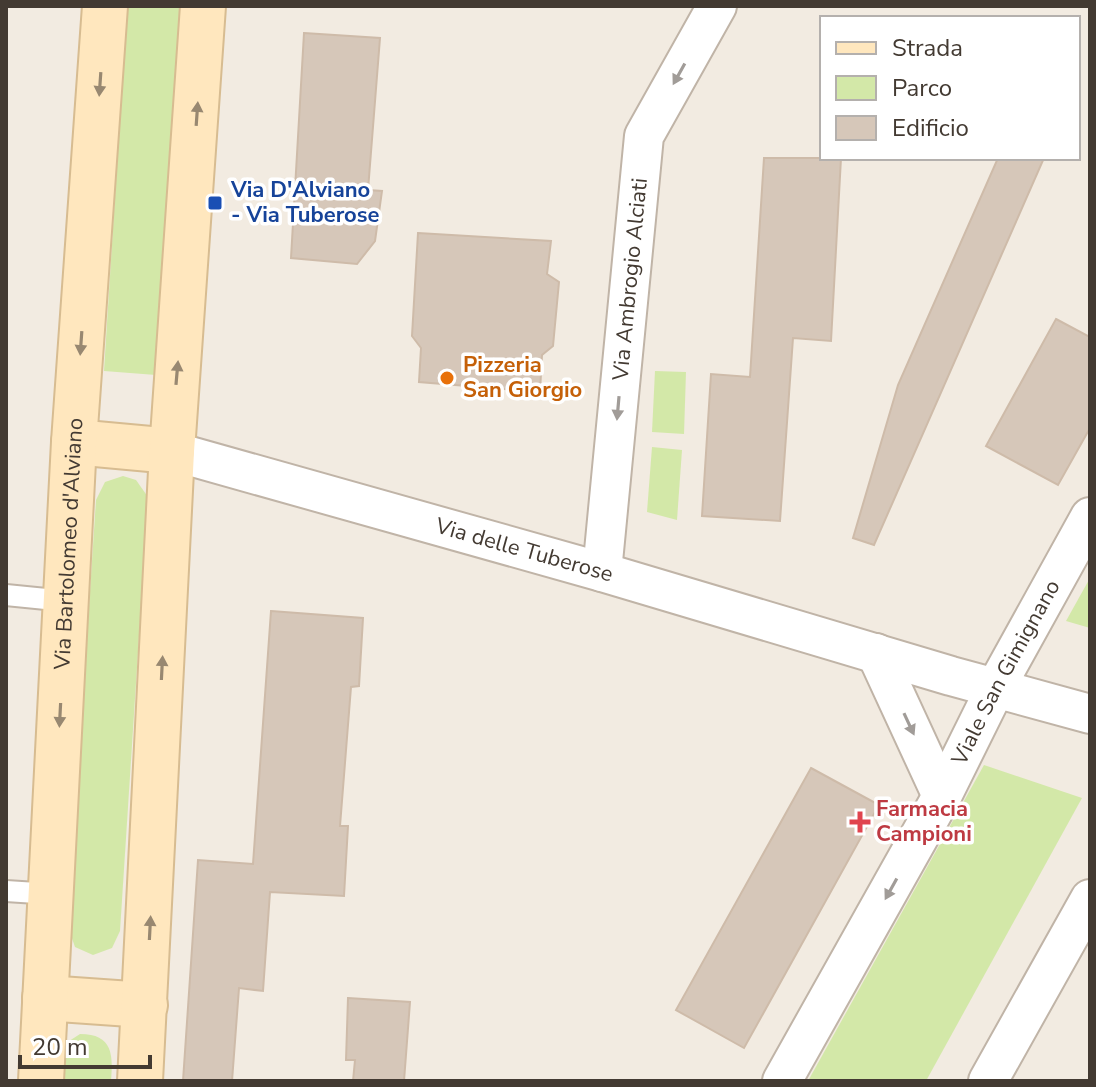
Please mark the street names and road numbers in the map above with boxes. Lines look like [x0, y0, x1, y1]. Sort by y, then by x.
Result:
street label: Via Ambrogio Alciati [605, 177, 655, 383]
street label: Via Bartolomeo d'Alviano [47, 417, 91, 672]
street label: Via delle Tuberose [431, 511, 617, 590]
street label: Viale San Gimignano [944, 574, 1067, 771]

